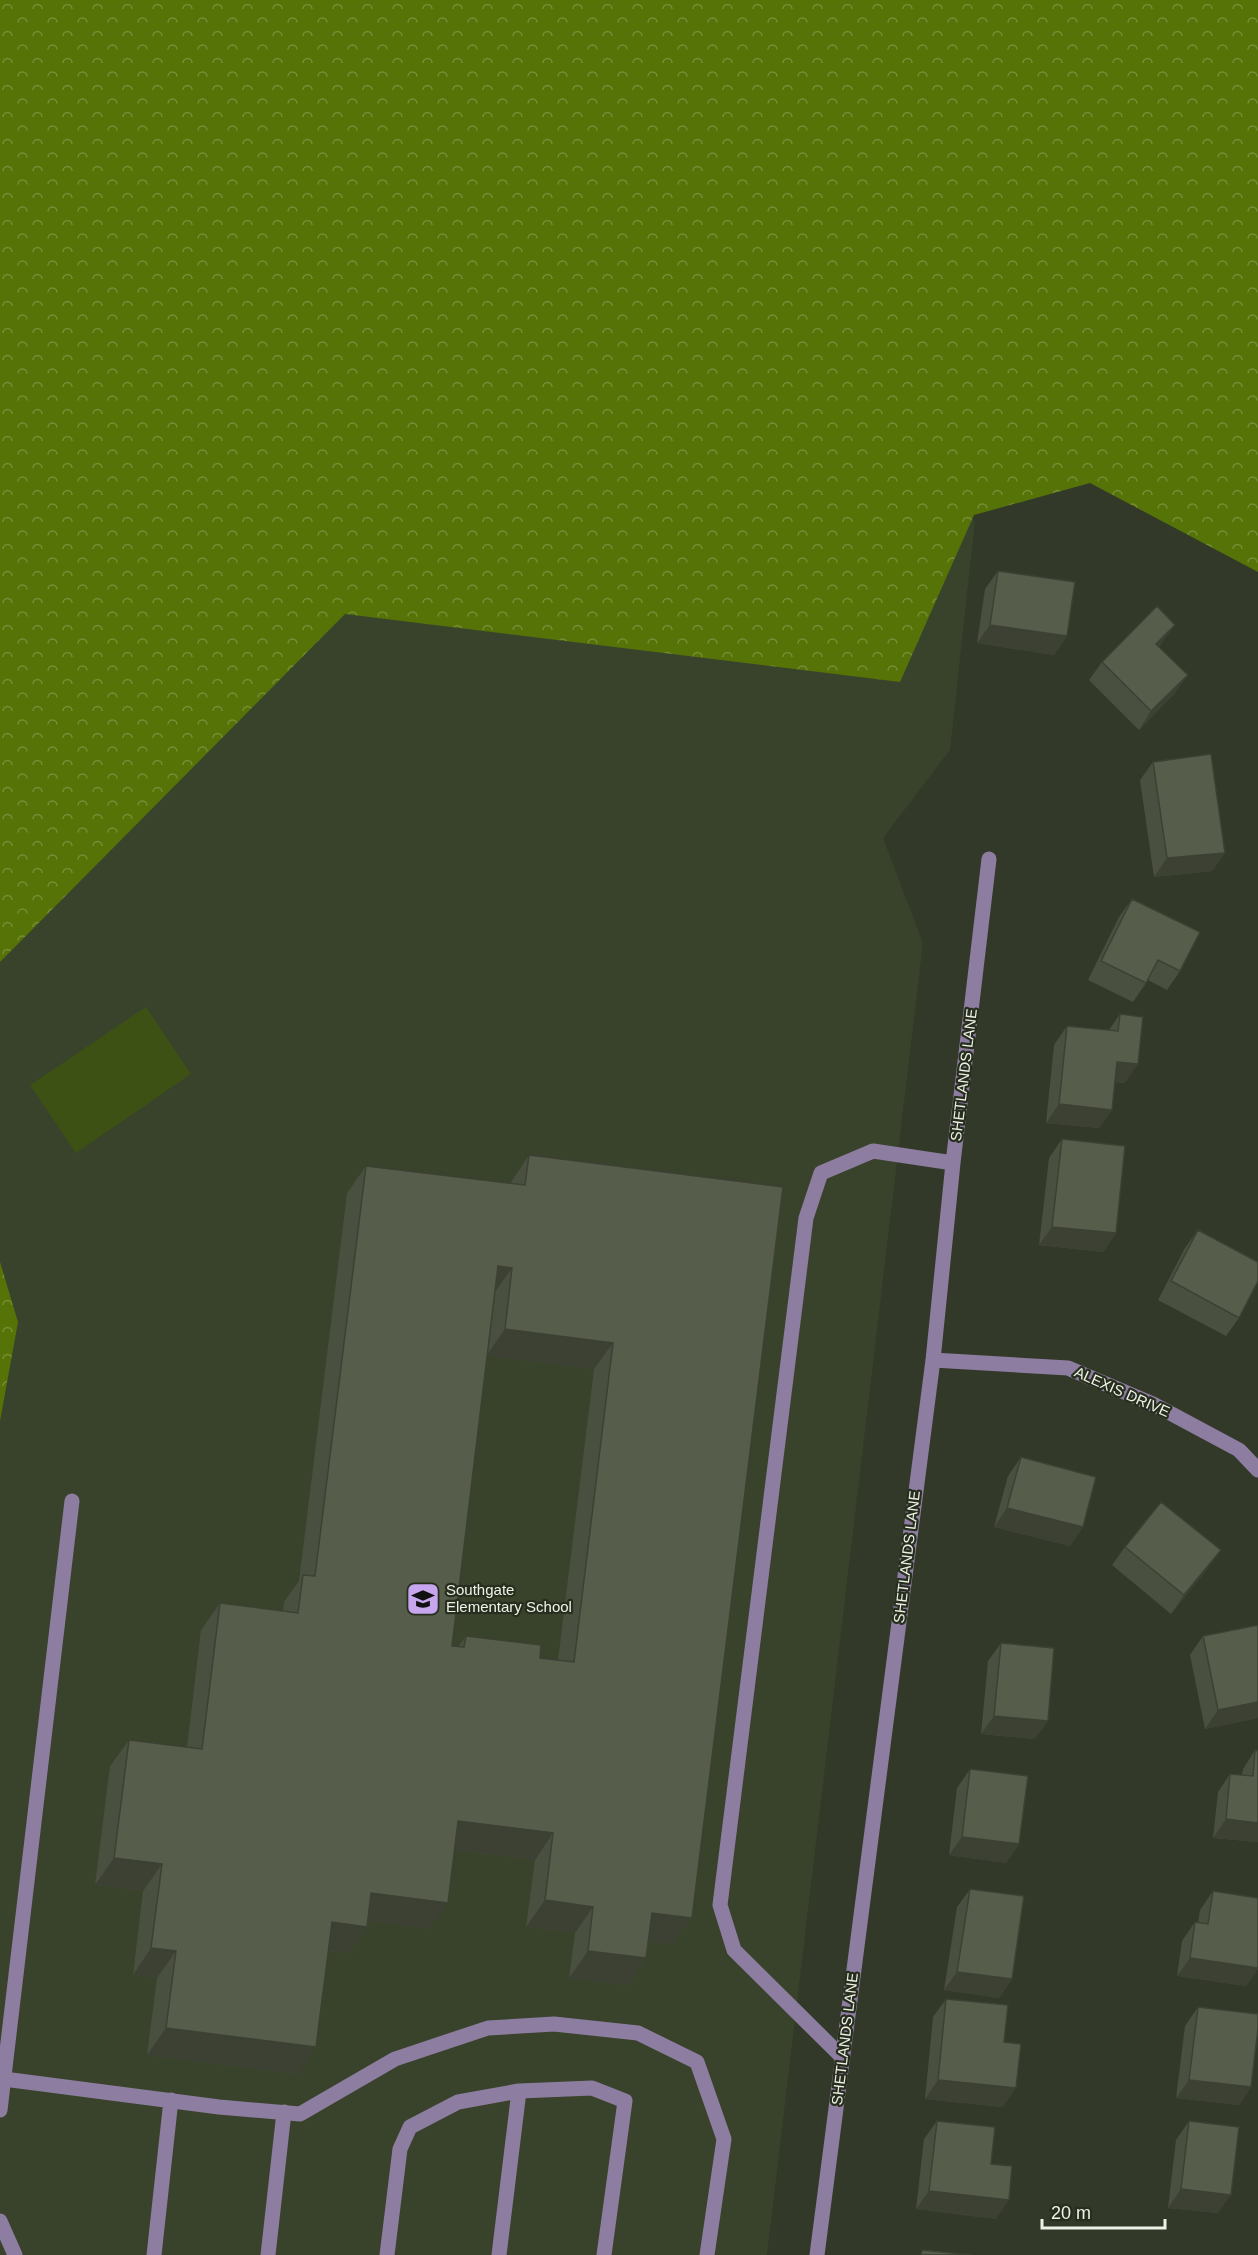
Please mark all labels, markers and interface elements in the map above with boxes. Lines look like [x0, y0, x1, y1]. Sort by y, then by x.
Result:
street label: SHETLANDS LANE [947, 1008, 980, 1142]
street label: ALEXIS DRIVE [1072, 1363, 1173, 1420]
street label: SHETLANDS LANE [890, 1490, 923, 1624]
school or university icon: Southgate Elementary School [405, 1581, 441, 1617]
place label: Southgate Elementary School [446, 1581, 572, 1615]
street label: SHETLANDS LANE [828, 1972, 861, 2106]
scale bar [1042, 2192, 1165, 2230]
text: 20 m [1051, 2203, 1091, 2223]

